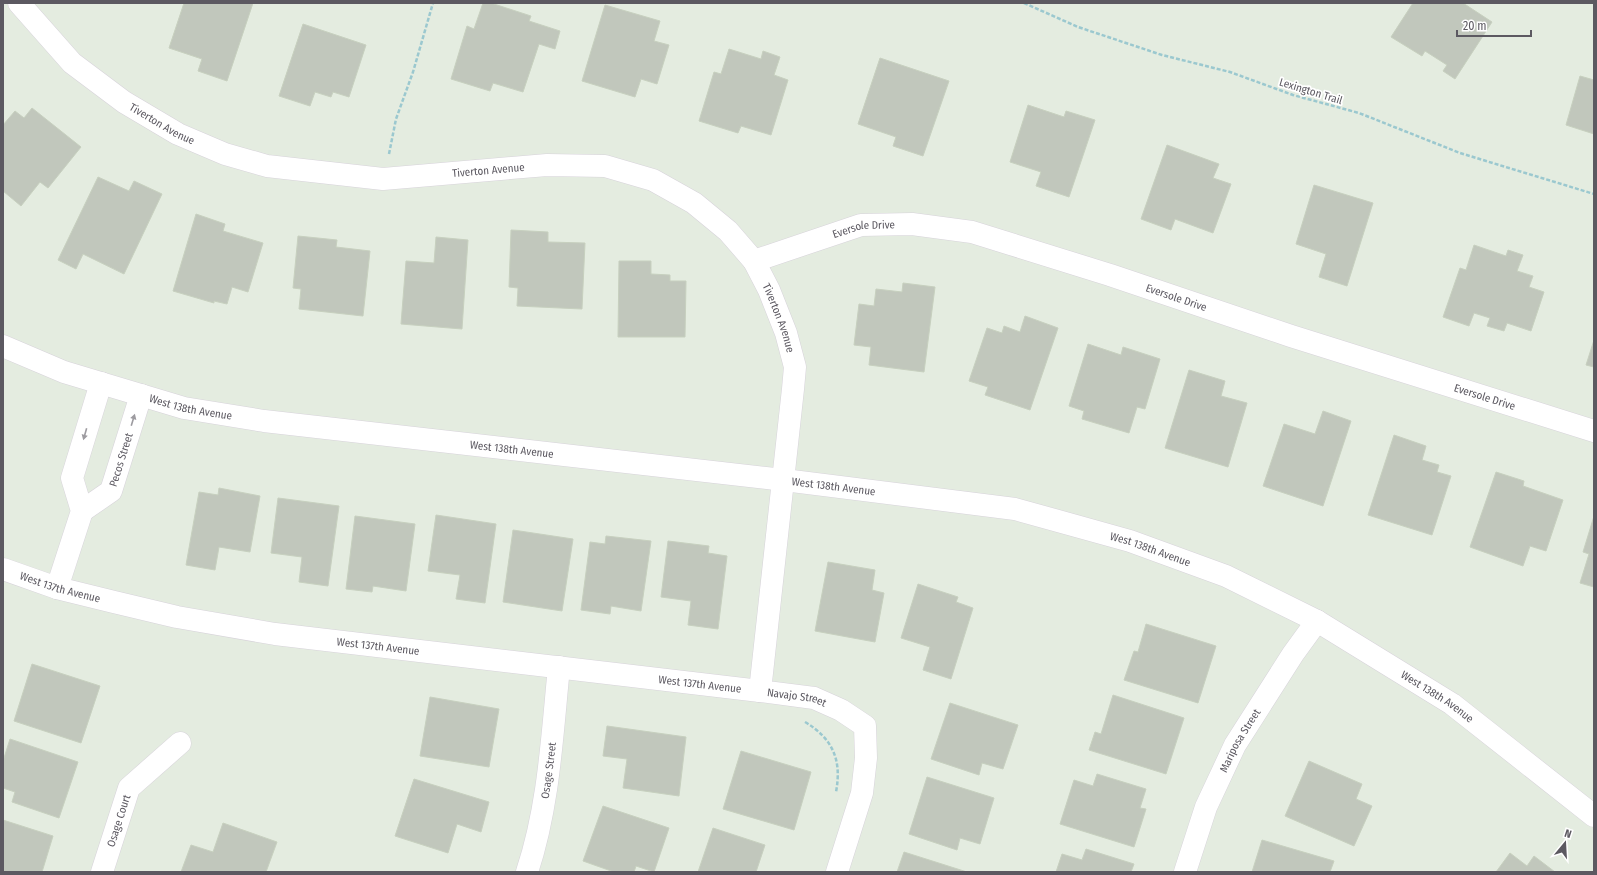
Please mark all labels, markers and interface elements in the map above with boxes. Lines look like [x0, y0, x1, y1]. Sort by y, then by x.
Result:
scale bar [1457, 12, 1531, 38]
text: 20 m [1463, 19, 1487, 33]
street label: Lexington Trail [1278, 76, 1344, 107]
street label: Tiverton Avenue [127, 101, 197, 147]
street label: Tiverton Avenue [452, 161, 525, 180]
street label: Eversole Drive [831, 218, 895, 241]
street label: Tiverton Avenue [760, 281, 797, 354]
street label: Eversole Drive [1144, 282, 1208, 314]
street label: Eversole Drive [1452, 381, 1517, 413]
street label: West 138th Avenue [148, 392, 233, 423]
one-way arrow [130, 414, 136, 426]
one-way arrow [82, 428, 88, 440]
street label: Pecos Street [107, 431, 136, 488]
street label: West 138th Avenue [469, 438, 554, 461]
street label: West 138th Avenue [791, 475, 876, 498]
street label: West 138th Avenue [1109, 530, 1192, 570]
street label: West 137th Avenue [18, 569, 102, 605]
street label: West 137th Avenue [336, 635, 420, 658]
street label: West 138th Avenue [1398, 668, 1476, 726]
street label: West 137th Avenue [658, 673, 742, 696]
street label: Navajo Street [766, 686, 829, 710]
street label: Mariposa Street [1217, 706, 1264, 775]
street label: Osage Street [539, 741, 559, 800]
street label: Osage Court [105, 793, 134, 849]
north arrow [1545, 823, 1585, 863]
text: N [1563, 827, 1573, 841]

